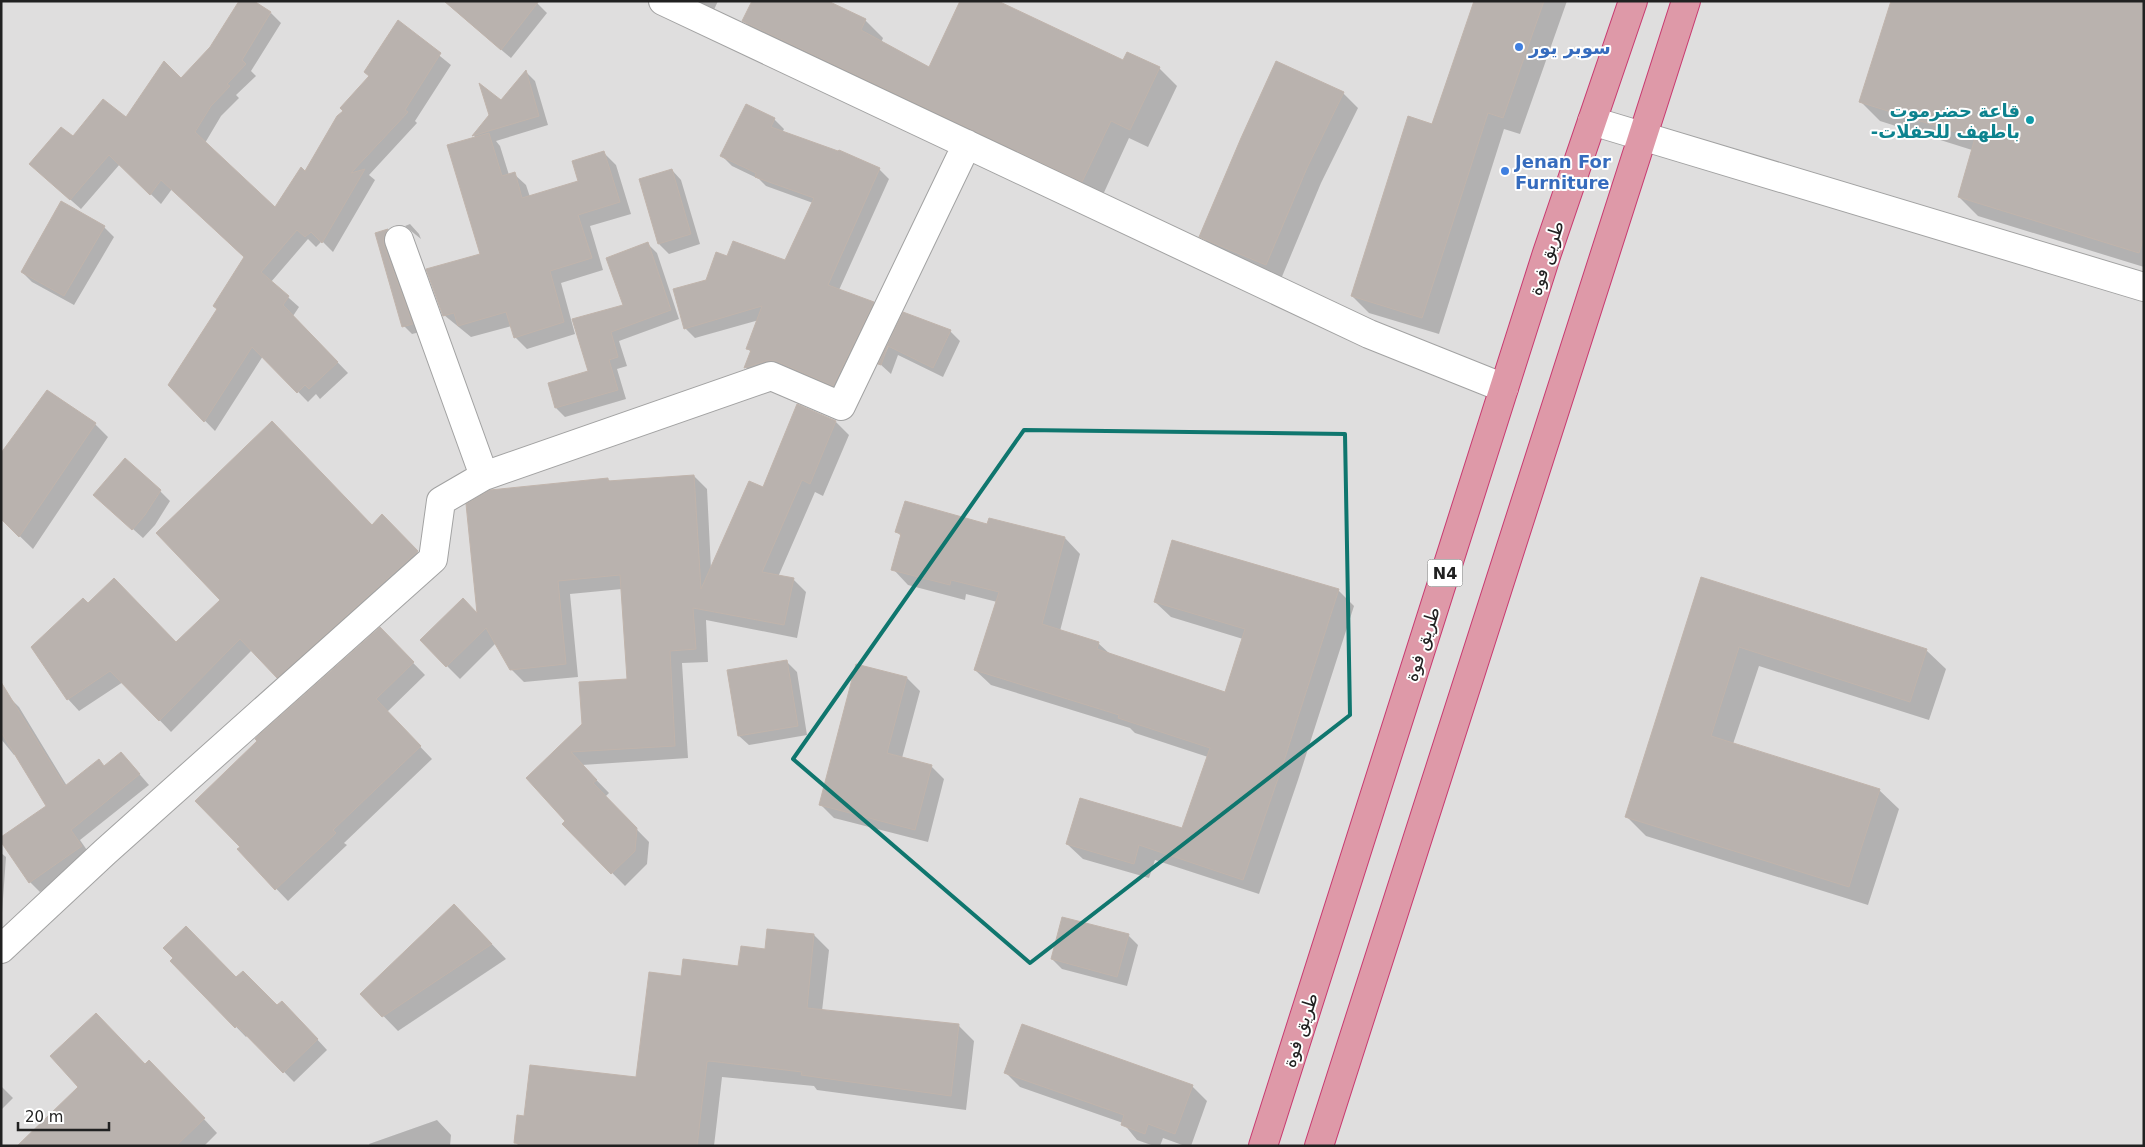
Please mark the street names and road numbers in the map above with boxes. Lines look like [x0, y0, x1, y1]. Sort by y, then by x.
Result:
street label: طريق فوة [1524, 218, 1569, 298]
road number: N4 [1428, 560, 1462, 586]
street label: طريق فوة [1400, 604, 1445, 684]
street label: طريق فوة [1278, 990, 1323, 1070]

